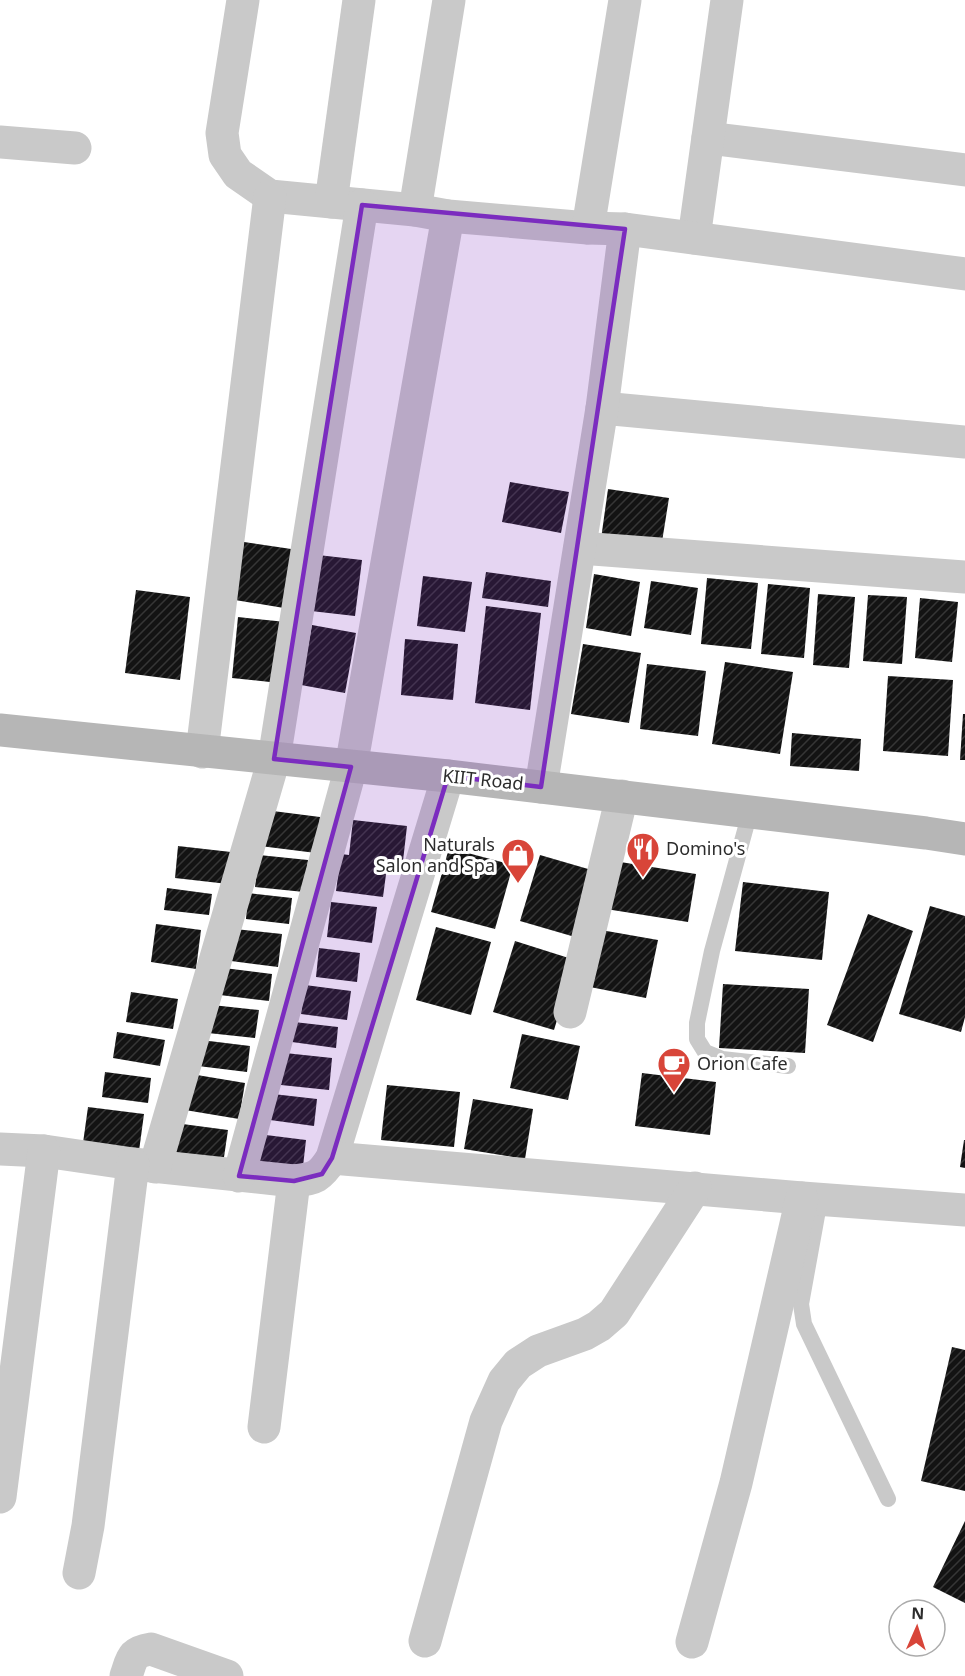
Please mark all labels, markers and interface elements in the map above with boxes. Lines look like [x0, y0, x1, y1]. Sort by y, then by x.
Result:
street label: KIIT Road [441, 763, 525, 795]
restaurant icon: Domino's [625, 831, 661, 878]
place label: Naturals Salon and Spa [376, 832, 495, 877]
place label: Domino's [666, 836, 745, 860]
shop icon: Naturals Salon and Spa [500, 837, 536, 884]
cafe icon: Orion Cafe [656, 1046, 692, 1093]
place label: Orion Cafe [697, 1051, 788, 1075]
north arrow [887, 1598, 947, 1658]
text: N [911, 1602, 925, 1624]

